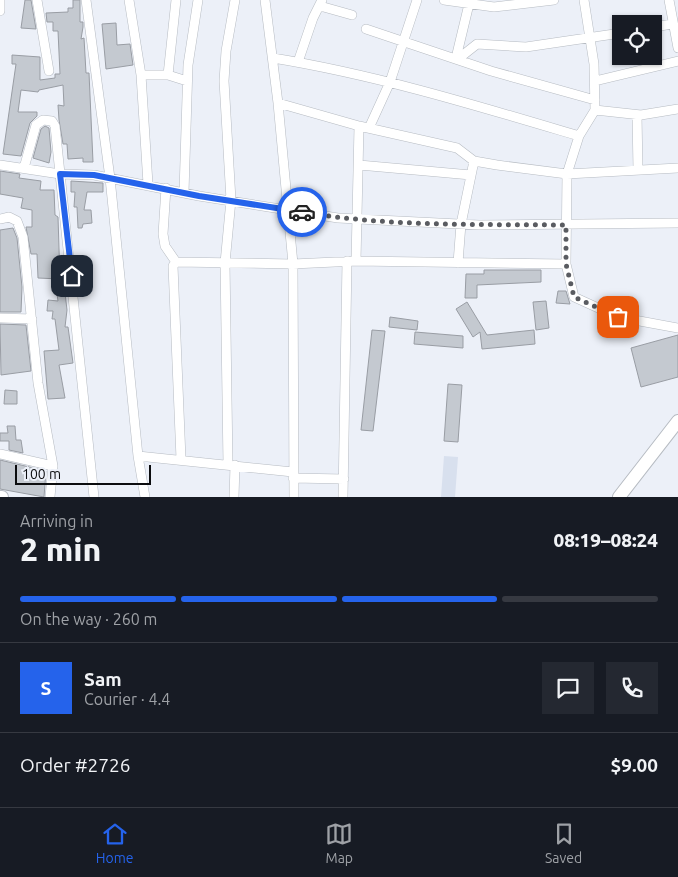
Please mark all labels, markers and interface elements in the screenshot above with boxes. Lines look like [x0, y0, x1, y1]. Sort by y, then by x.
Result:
map controls [612, 15, 662, 65]
button: locate [612, 15, 662, 65]
courier [277, 187, 327, 237]
icon: car [288, 198, 316, 226]
pin [51, 255, 93, 297]
icon: home [58, 262, 86, 290]
pin [597, 296, 639, 338]
icon: bag [604, 303, 632, 331]
scale bar [15, 462, 151, 485]
text: 100 m [22, 466, 61, 482]
text: Arriving in [20, 512, 93, 530]
text: 08:19–08:24 [553, 529, 658, 551]
text: 2 min [20, 531, 101, 567]
text: On the way · 260 m [20, 610, 157, 628]
button: chat [542, 662, 594, 714]
button: phone [606, 662, 658, 714]
text: Sam [84, 668, 122, 690]
text: S [41, 677, 51, 699]
text: Courier · 4.4 [84, 690, 170, 708]
text: Order #2726 [20, 754, 130, 776]
text: $9.00 [610, 754, 658, 776]
tab: Home [96, 820, 134, 866]
tab: Map [325, 820, 353, 866]
tab: Saved [545, 820, 582, 866]

